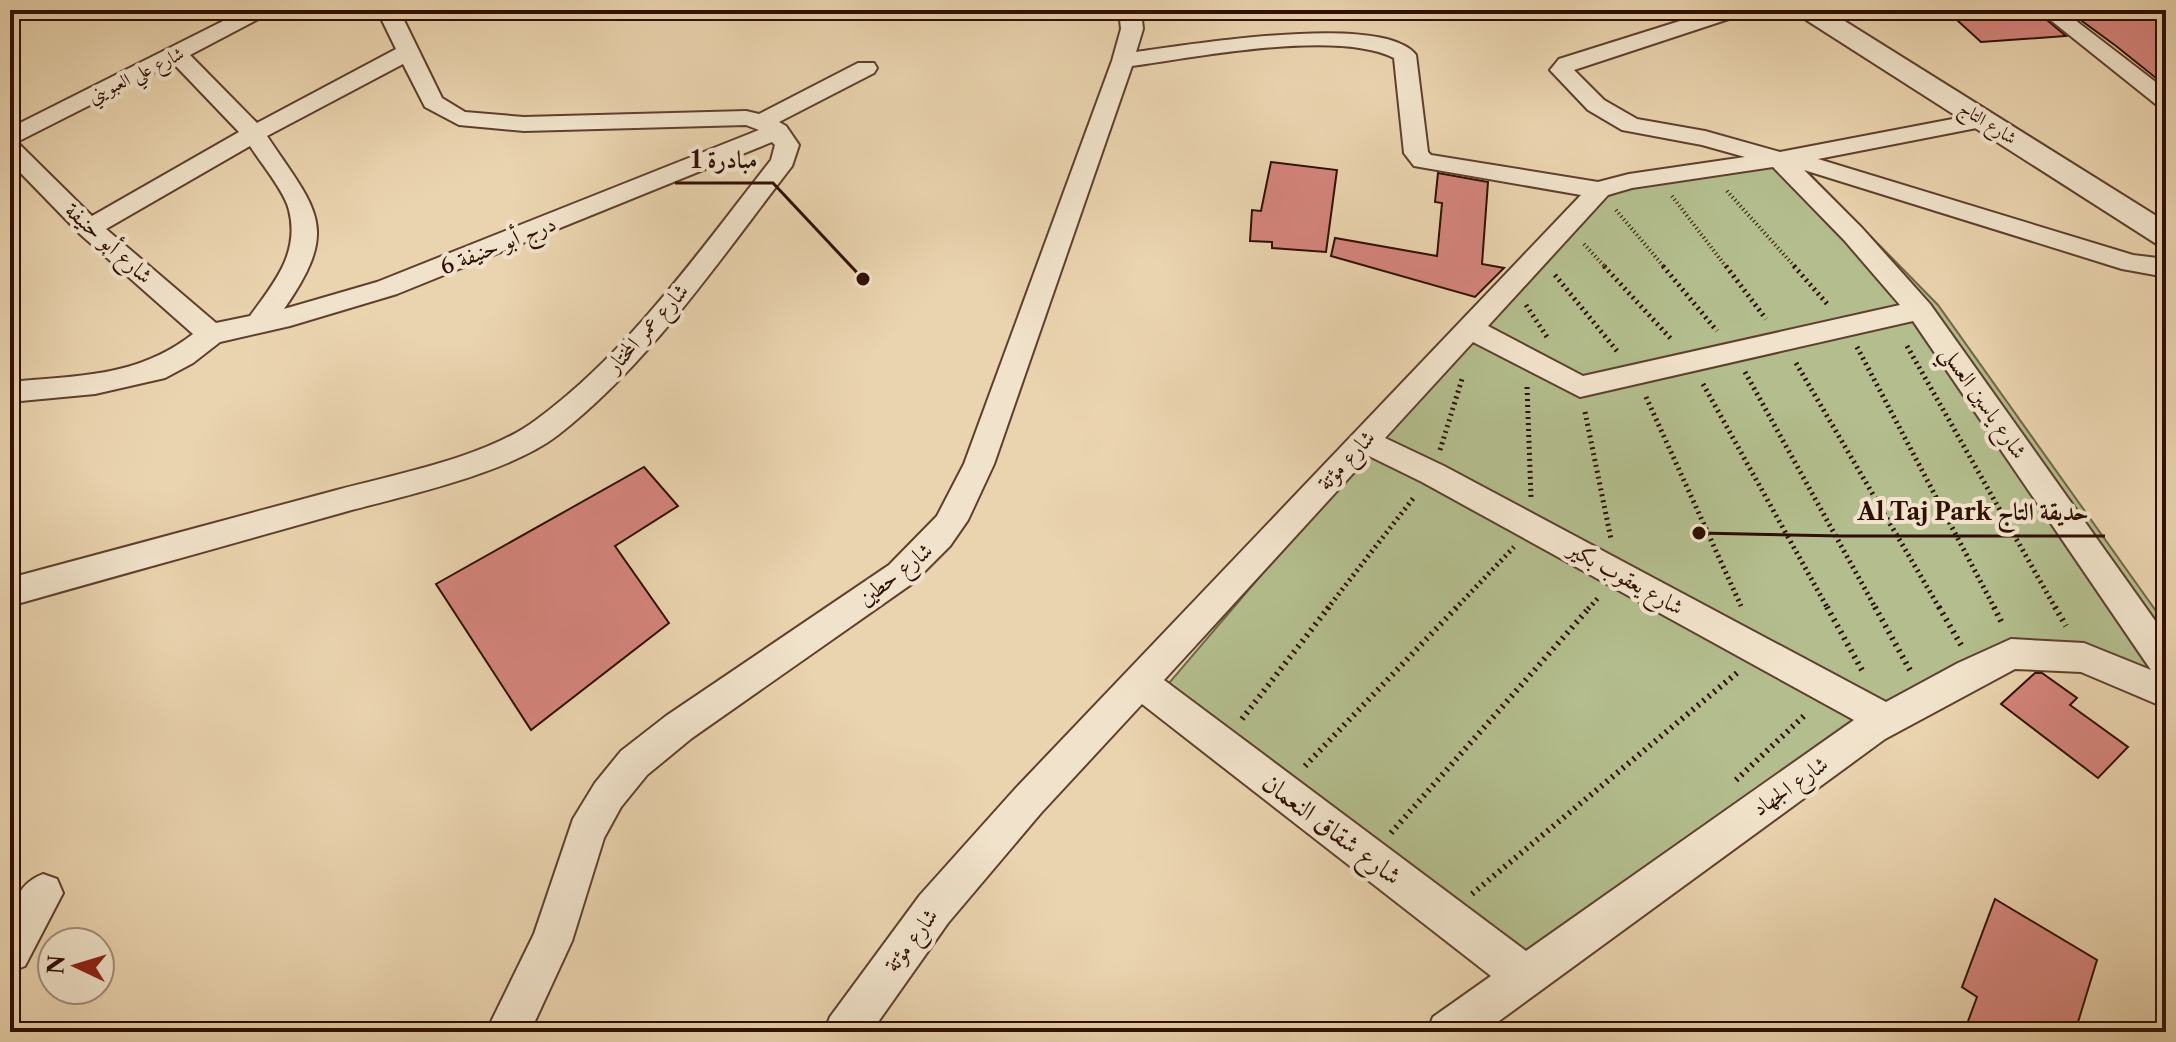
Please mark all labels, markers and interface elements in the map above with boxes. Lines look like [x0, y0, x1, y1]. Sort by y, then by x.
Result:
street label: شارع علي العبويني [84, 42, 190, 113]
street label: شارع التاج [1953, 97, 2021, 153]
callout: مبادرة 1 [675, 135, 773, 183]
text: مبادرة 1 [691, 145, 757, 174]
street label: شارع أبو حنيفة [56, 195, 160, 293]
street label: درج أبو حنيفة 6 [435, 208, 562, 286]
street label: شارع عمر المختار [599, 278, 698, 383]
street label: شارع ياسين العسلي [1928, 340, 2033, 468]
street label: شارع مؤتة [1311, 424, 1384, 499]
callout: Al Taj Park حديقة التاج [1841, 488, 2105, 536]
text: Al Taj Park حديقة التاج [1857, 497, 2088, 534]
street label: شارع يعقوب بكير [1559, 534, 1688, 625]
street label: شارع حطين [852, 536, 941, 615]
street label: شارع الجهاد [1747, 750, 1836, 826]
street label: شارع شقاق النعمان [1252, 766, 1408, 897]
street label: شارع مؤتة [878, 903, 948, 980]
north arrow [36, 926, 116, 1006]
text: N [42, 954, 71, 975]

